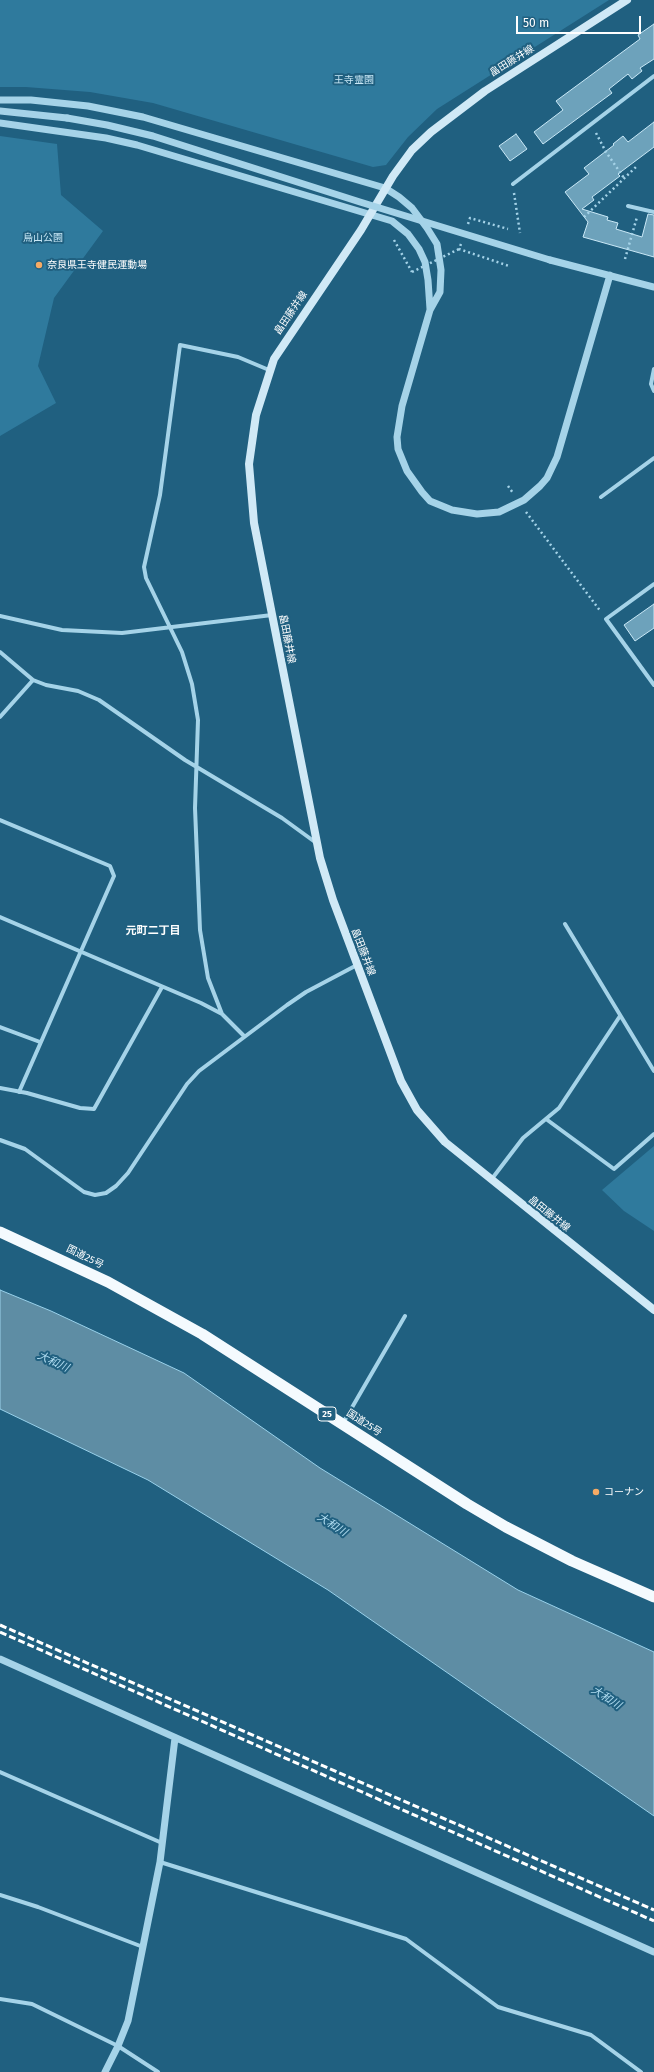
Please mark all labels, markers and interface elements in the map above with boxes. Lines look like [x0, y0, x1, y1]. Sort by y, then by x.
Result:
scale bar [518, 8, 643, 34]
text: 50 m [523, 16, 549, 30]
street label: 畠田藤井線 [488, 43, 536, 79]
park label: 王寺霊園 [334, 74, 374, 86]
park label: 烏山公園 [23, 232, 63, 244]
place label: 奈良県王寺健民運動場 [47, 259, 147, 271]
marker: 奈良県王寺健民運動場 [34, 260, 44, 270]
street label: 畠田藤井線 [272, 289, 310, 337]
street label: 畠田藤井線 [276, 613, 298, 665]
district label: 元町二丁目 [126, 924, 180, 938]
street label: 畠田藤井線 [348, 927, 378, 977]
street label: 畠田藤井線 [526, 1194, 572, 1234]
street label: 国道25号 [64, 1243, 106, 1271]
water label: 大和川 [35, 1349, 71, 1375]
road number: 25 [318, 1407, 336, 1421]
street label: 国道25号 [344, 1407, 384, 1439]
place label: コーナン [604, 1486, 644, 1498]
marker: コーナン [591, 1487, 601, 1497]
water label: 大和川 [315, 1511, 349, 1539]
water label: 大和川 [589, 1684, 623, 1712]

